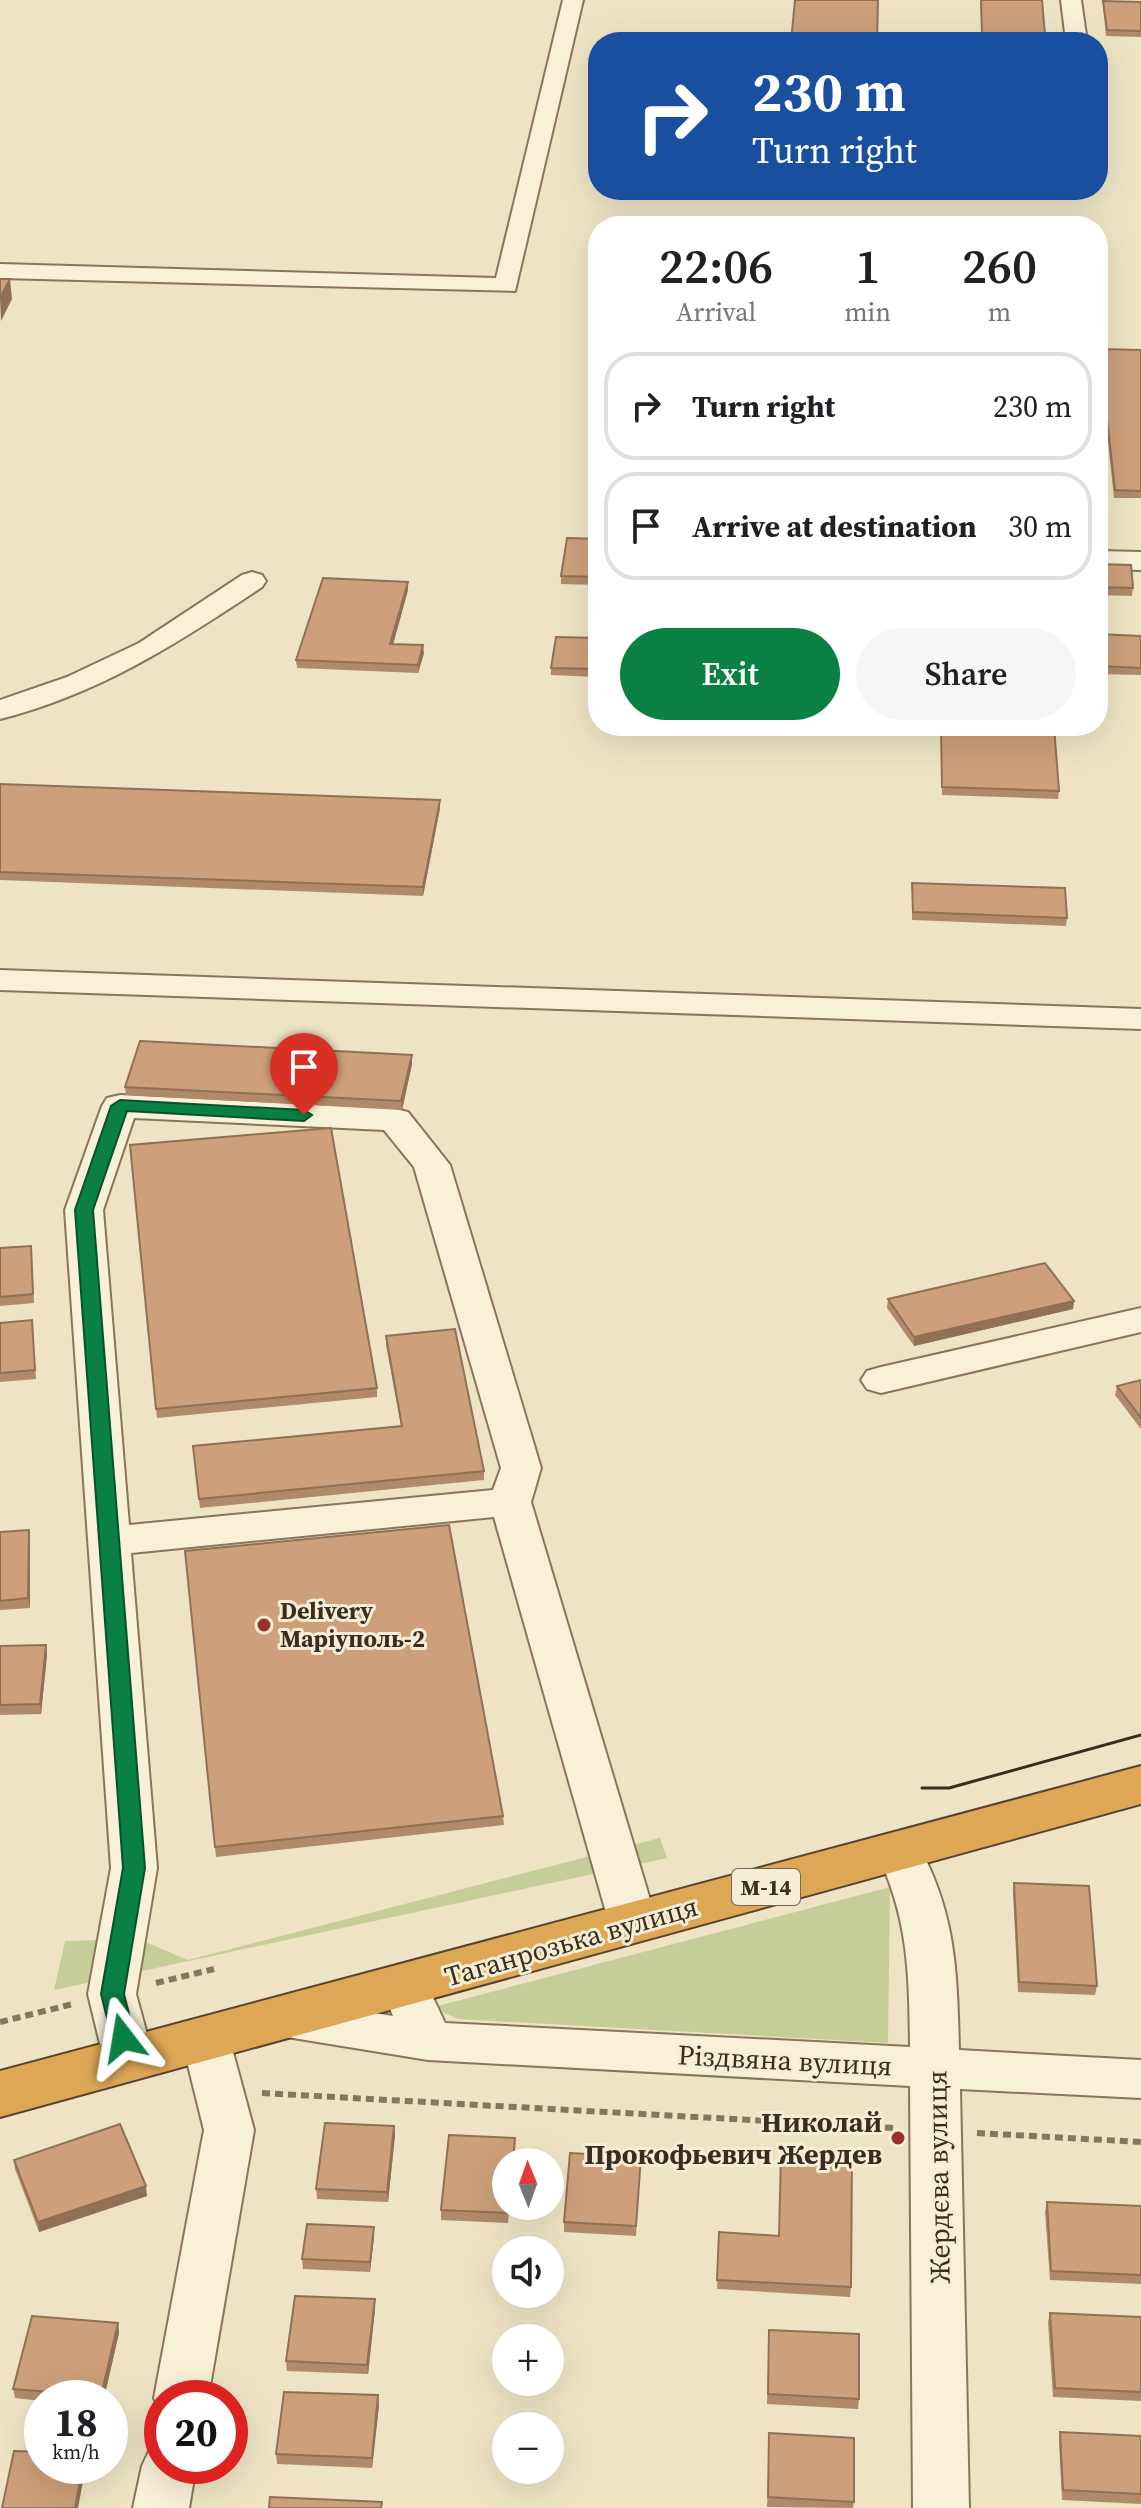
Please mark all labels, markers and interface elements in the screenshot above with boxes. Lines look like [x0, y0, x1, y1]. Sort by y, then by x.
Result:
text: 230 m [752, 53, 906, 130]
icon: right [620, 64, 724, 168]
text: Turn right [752, 126, 917, 175]
text: 22:06 [659, 233, 773, 299]
text: 1 [855, 233, 880, 299]
text: 260 [962, 233, 1037, 299]
text: Arrival [676, 294, 756, 330]
text: min [844, 294, 891, 330]
text: m [988, 294, 1011, 330]
icon: right [624, 384, 668, 428]
text: Turn right [692, 386, 835, 427]
text: 230 m [993, 386, 1072, 427]
icon: arrive [624, 504, 668, 548]
text: Arrive at destination [692, 506, 977, 547]
text: 30 m [1008, 506, 1072, 547]
button: Exit [620, 628, 840, 720]
button: Share [856, 628, 1076, 720]
pin [270, 1033, 338, 1115]
icon: arrive [282, 1045, 326, 1089]
place label: Delivery Марiуполь-2 [280, 1594, 425, 1655]
marker: Delivery Марiуполь-2 [255, 1616, 273, 1634]
road number: М-14 [732, 1869, 800, 1905]
street label: Таганрозька вулиця [440, 1887, 702, 1995]
position arrow [81, 1996, 165, 2080]
street label: Різдвяна вулиця [677, 2035, 893, 2085]
street label: Жердєва вулиця [917, 2070, 959, 2284]
place label: Николай Прокофьевич Жердев [584, 2103, 882, 2173]
marker: Николай Прокофьевич Жердев [889, 2129, 907, 2147]
north arrow [492, 2148, 564, 2220]
map controls [492, 2148, 564, 2484]
button: sound [492, 2236, 564, 2308]
button: + [492, 2324, 564, 2396]
speed limit sign: 20 [144, 2380, 248, 2484]
text: 18 [54, 2395, 98, 2449]
button: − [492, 2412, 564, 2484]
text: km/h [52, 2438, 100, 2466]

